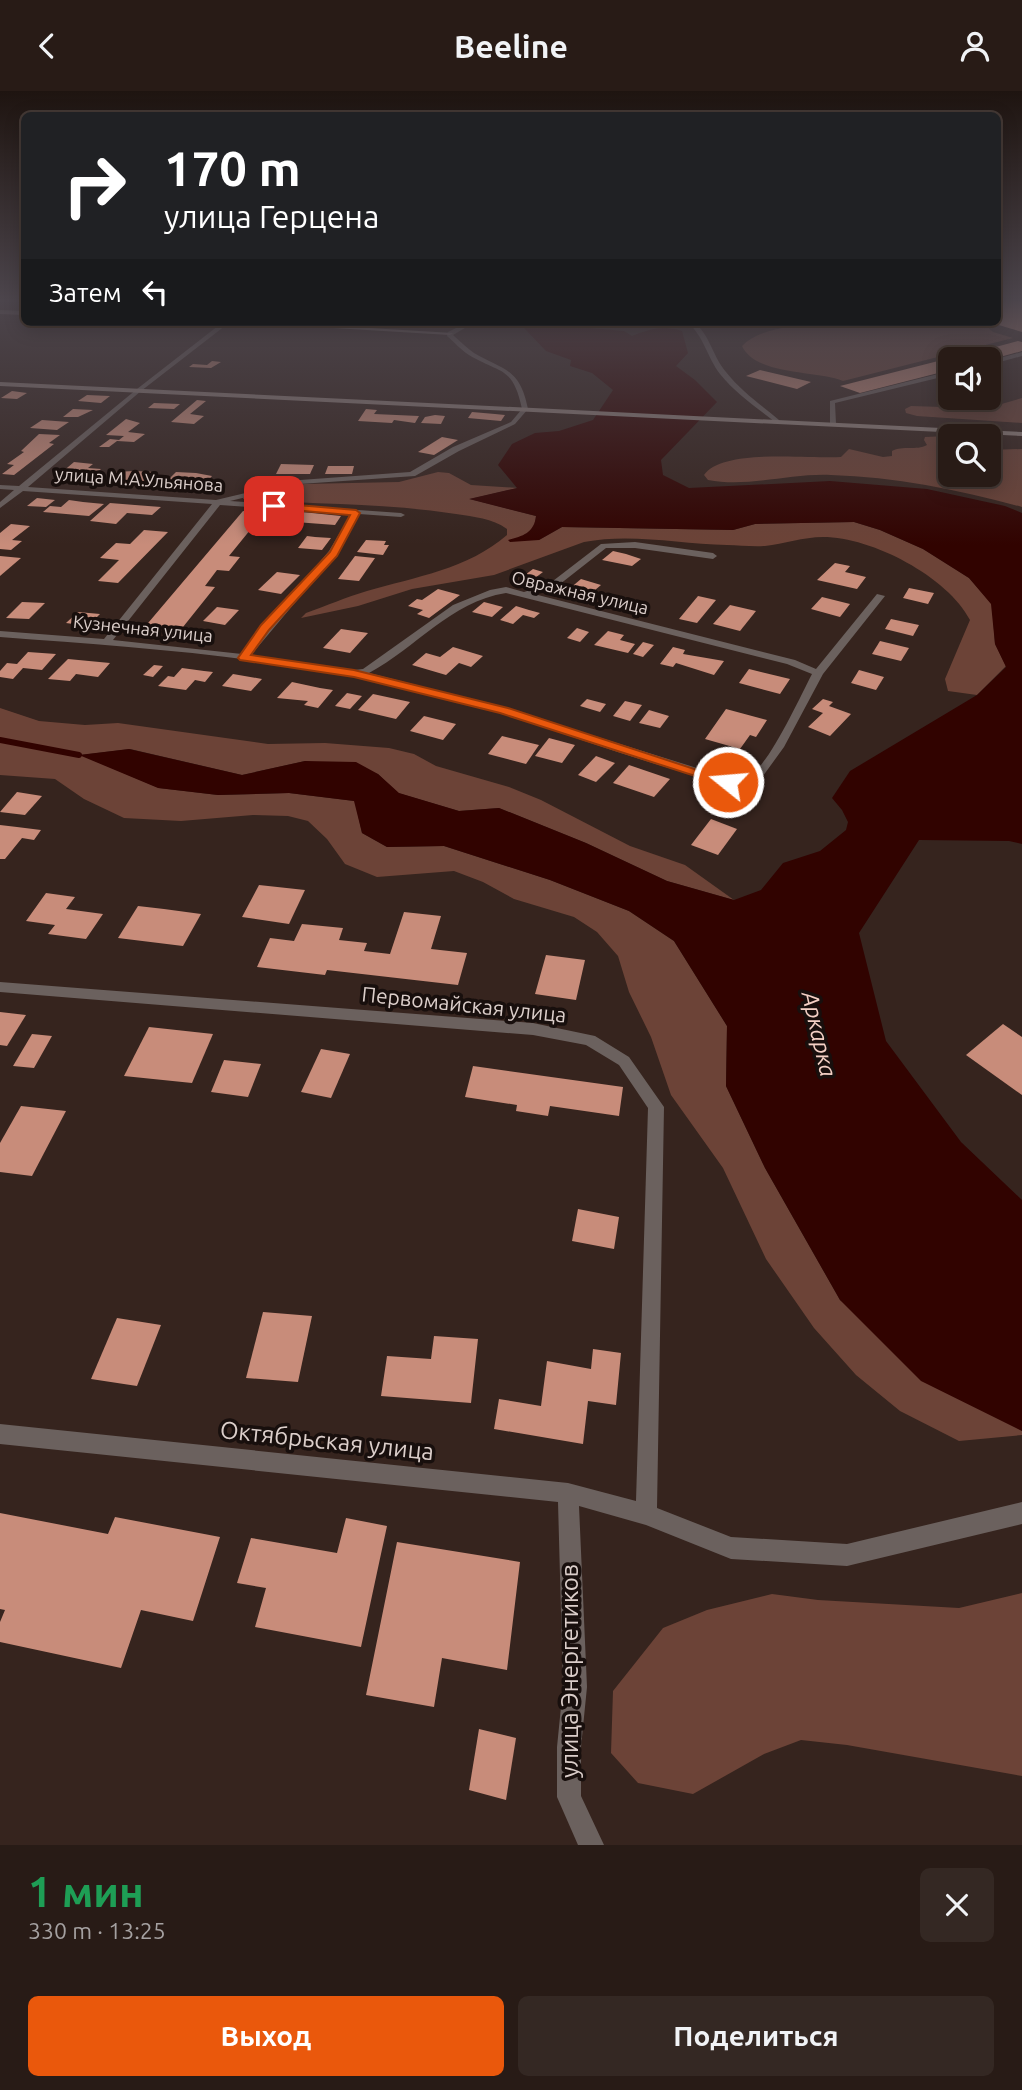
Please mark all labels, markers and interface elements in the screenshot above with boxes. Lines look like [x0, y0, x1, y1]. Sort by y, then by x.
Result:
icon: back [28, 27, 66, 65]
icon: person [956, 27, 994, 65]
text: Beeline [454, 28, 568, 64]
icon: right [49, 140, 140, 231]
text: 170 m [164, 140, 301, 195]
text: улица Герцена [164, 198, 379, 234]
icon: left [136, 273, 174, 311]
text: Затем [49, 278, 122, 307]
map controls [938, 347, 1001, 487]
button: sound [938, 347, 1001, 410]
button: search [938, 424, 1001, 487]
street label: улица М.А.Ульянова [54, 463, 224, 495]
pin [244, 476, 304, 536]
icon: arrive [255, 487, 293, 525]
street label: Овражная улица [510, 567, 651, 618]
street label: Кузнечная улица [72, 611, 214, 645]
position arrow [691, 745, 765, 819]
street label: Первомайская улица [361, 981, 568, 1027]
water label: Аркарка [797, 988, 841, 1079]
street label: Октябрьская улица [219, 1416, 435, 1465]
street label: улица Энергетиков [556, 1564, 583, 1778]
text: 1 мин [28, 1868, 144, 1915]
button: close [920, 1868, 994, 1942]
text: 330 m · 13:25 [28, 1918, 166, 1943]
button: Выход [28, 1996, 504, 2076]
button: Поделиться [518, 1996, 994, 2076]

